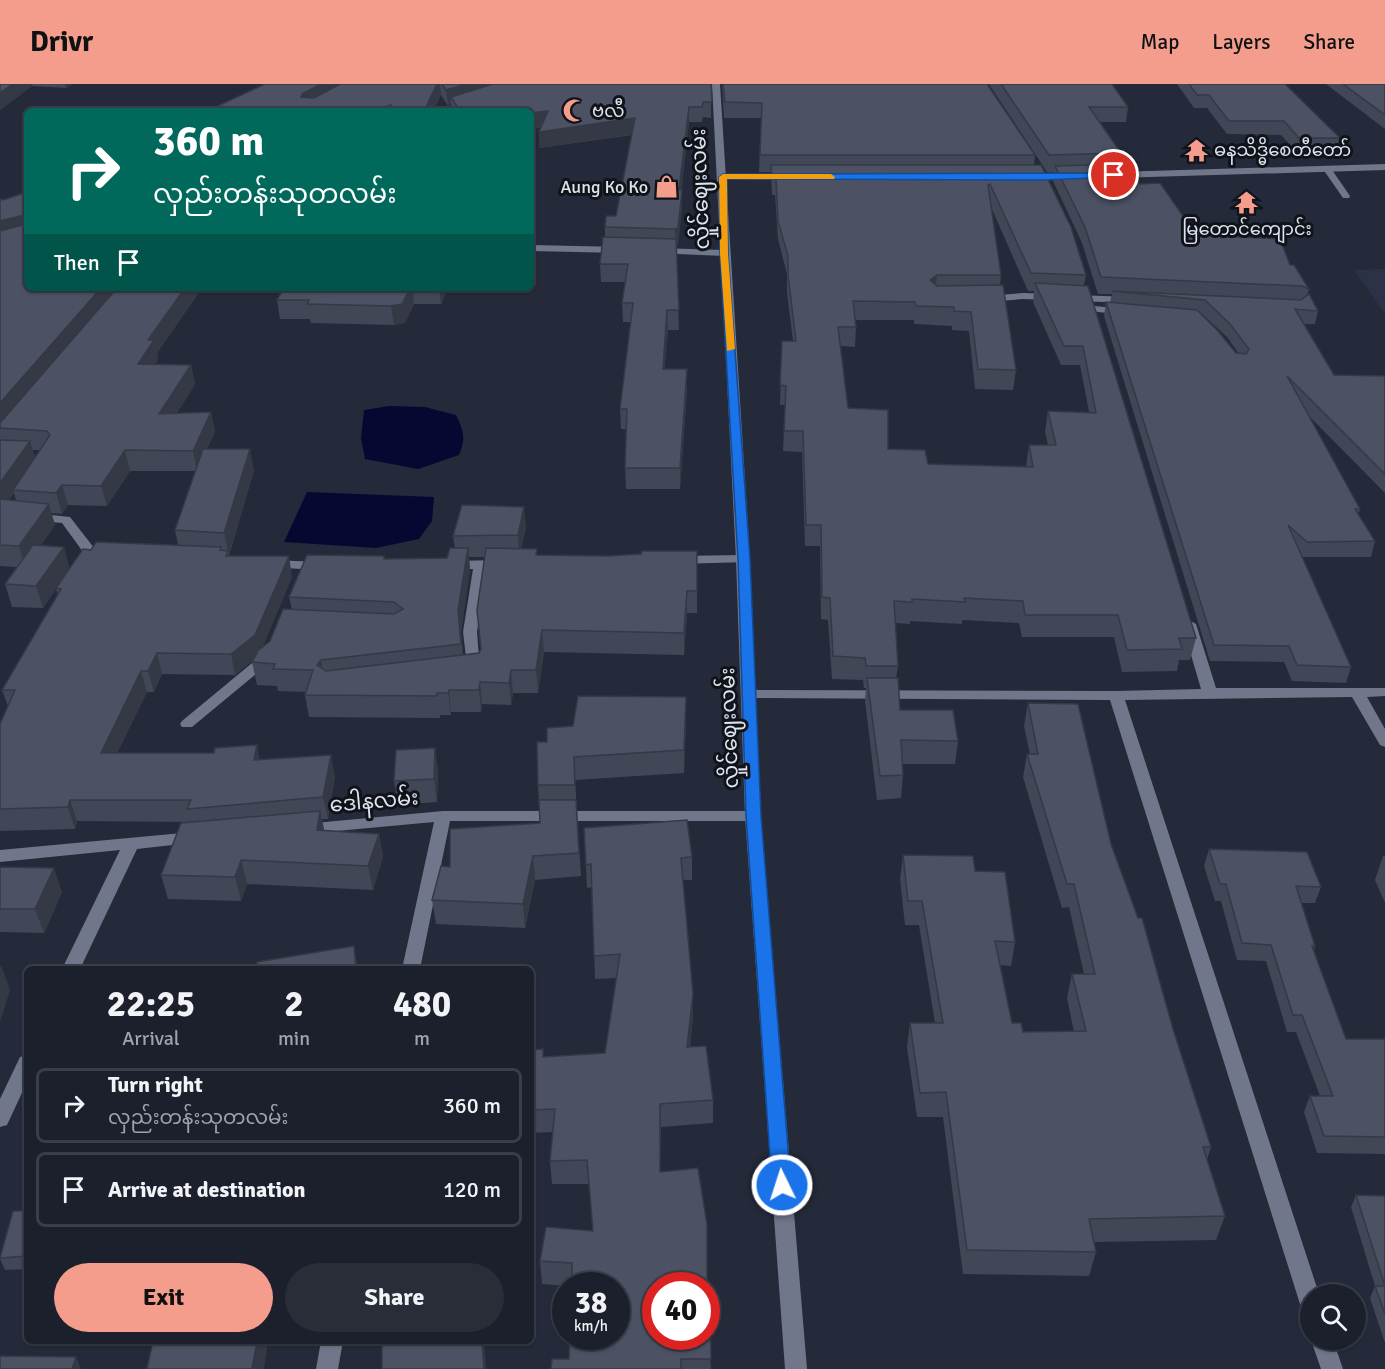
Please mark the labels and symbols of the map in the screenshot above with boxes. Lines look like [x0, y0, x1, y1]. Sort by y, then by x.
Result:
place label: ဗလီ [592, 97, 624, 122]
mosque icon: ဗလီ [561, 98, 587, 124]
street label: လှိုင်ဈေးလမ်း [682, 128, 719, 250]
place label: ဓနသိဒ္ဓိစေတီတော် [1214, 136, 1351, 165]
temple icon: ဓနသိဒ္ဓိစေတီတော် [1183, 137, 1209, 163]
pin [1088, 149, 1139, 200]
shop icon: Aung Ko Ko [653, 174, 679, 200]
place label: Aung Ko Ko [561, 176, 648, 198]
temple icon: မြတောင်ကျောင်း [1234, 190, 1260, 216]
place label: မြတောင်ကျောင်း [1182, 216, 1312, 244]
street label: လှိုင်ဈေးလမ်း [711, 667, 748, 789]
street label: ဒေါနလမ်း [328, 781, 420, 822]
position arrow [750, 1153, 814, 1217]
speed limit sign: 40 [642, 1272, 720, 1350]

